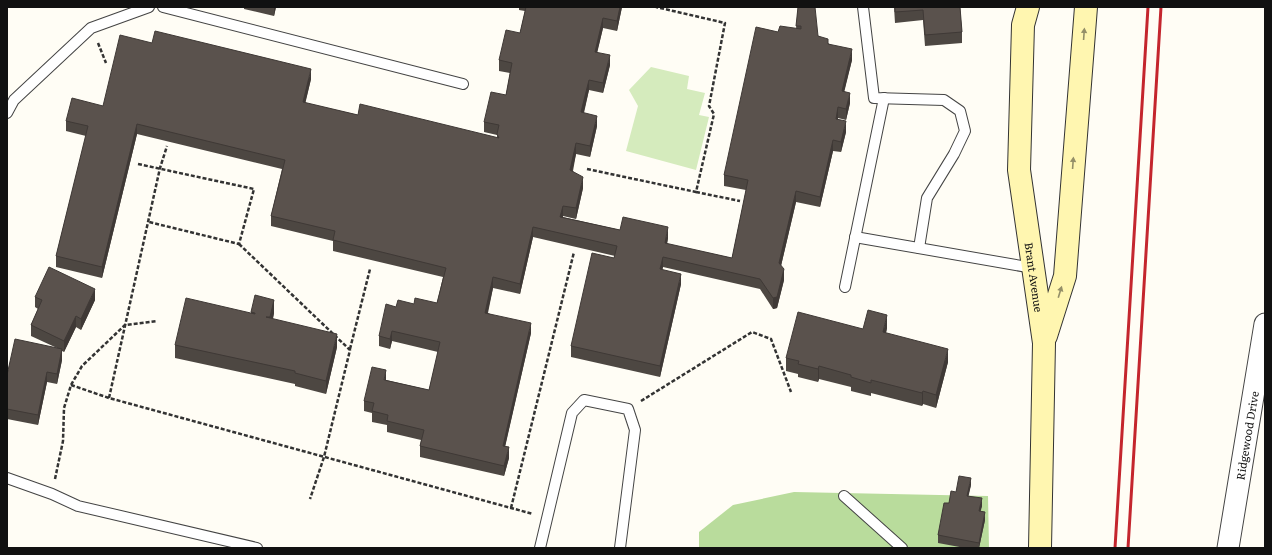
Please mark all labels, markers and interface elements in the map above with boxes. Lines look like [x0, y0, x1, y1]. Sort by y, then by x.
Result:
one-way arrow [1080, 28, 1087, 40]
one-way arrow [1070, 157, 1077, 169]
street label: Brant Avenue [1022, 241, 1047, 314]
one-way arrow [1057, 286, 1063, 298]
street label: Ridgewood Drive [1231, 390, 1262, 481]

